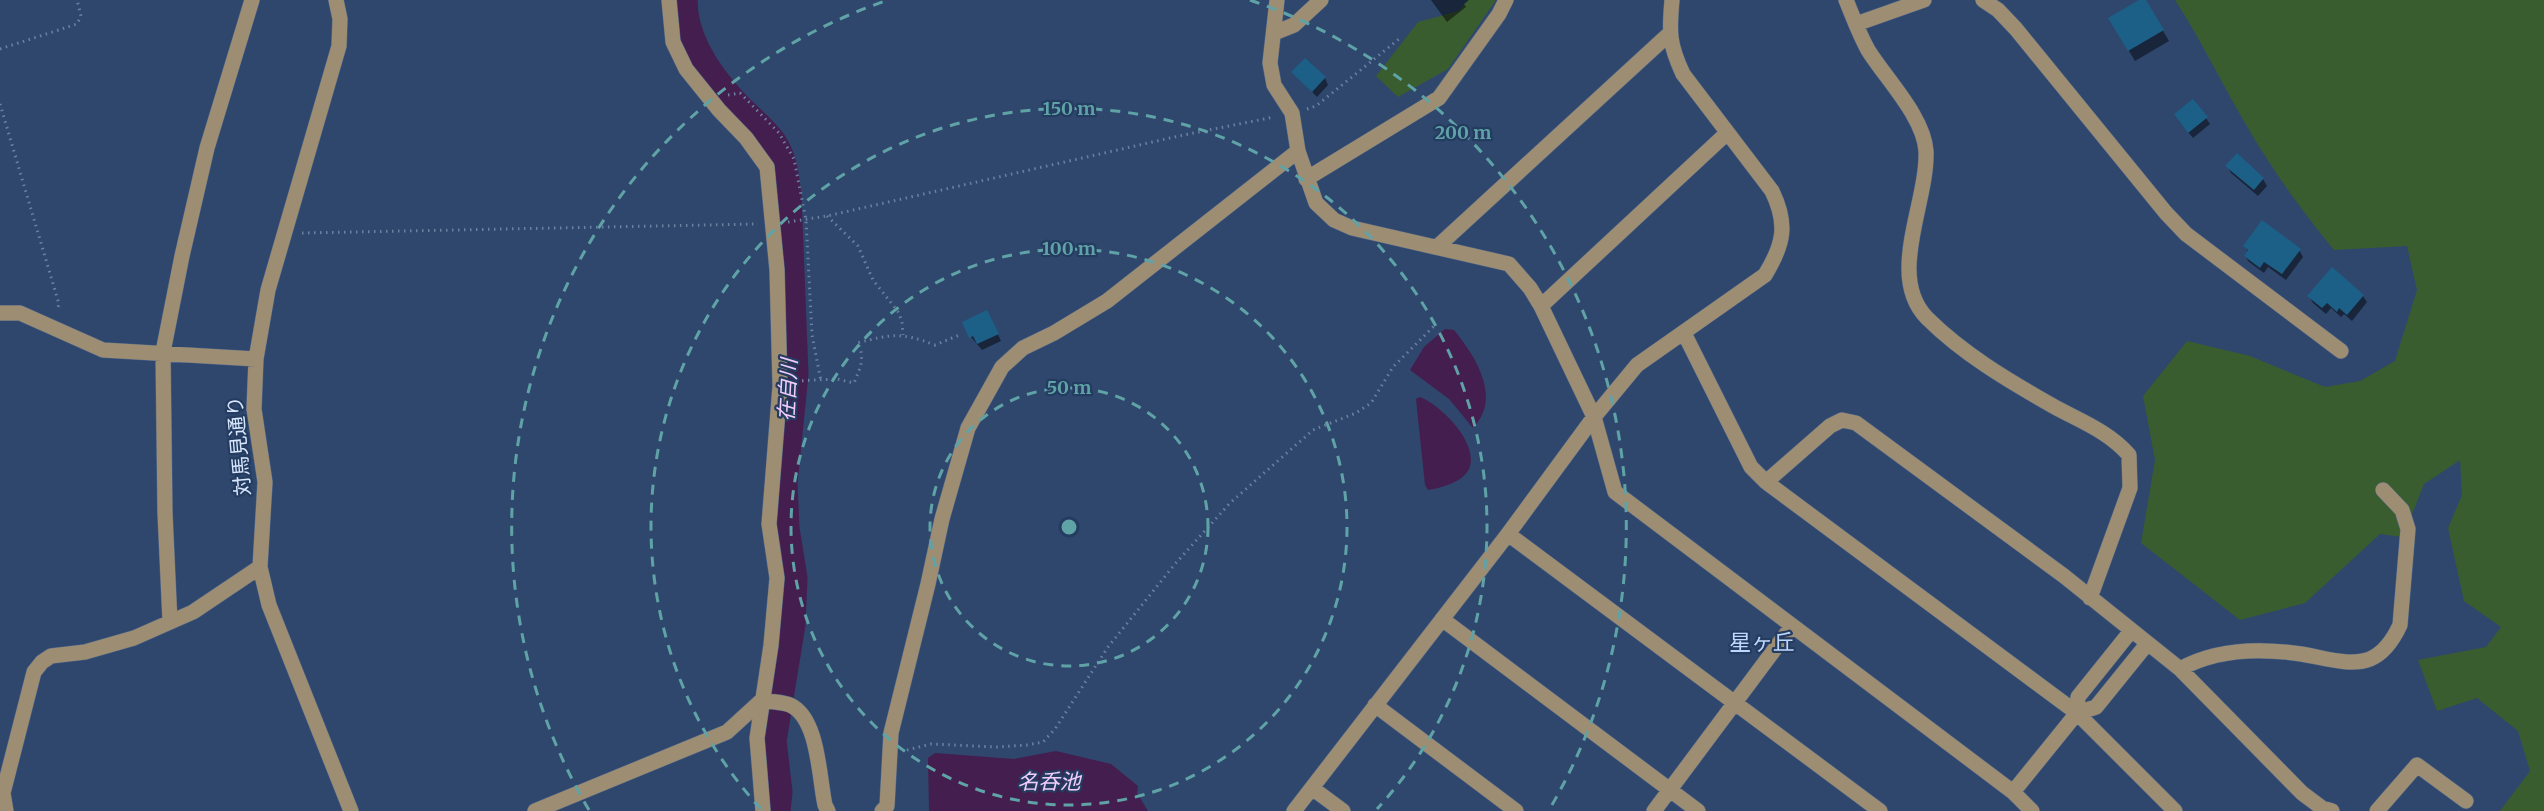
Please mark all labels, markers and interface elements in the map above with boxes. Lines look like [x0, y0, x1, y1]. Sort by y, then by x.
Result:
text: 150 m [1043, 97, 1095, 120]
text: 200 m [1435, 121, 1491, 144]
text: 100 m [1042, 237, 1096, 260]
water label: 在自川 [772, 356, 803, 422]
text: 50 m [1047, 376, 1091, 399]
street label: 対馬見通り [222, 395, 255, 497]
centre of rings [1059, 517, 1079, 537]
district label: 星ヶ丘 [1729, 628, 1795, 656]
water label: 名呑池 [1018, 768, 1082, 795]

